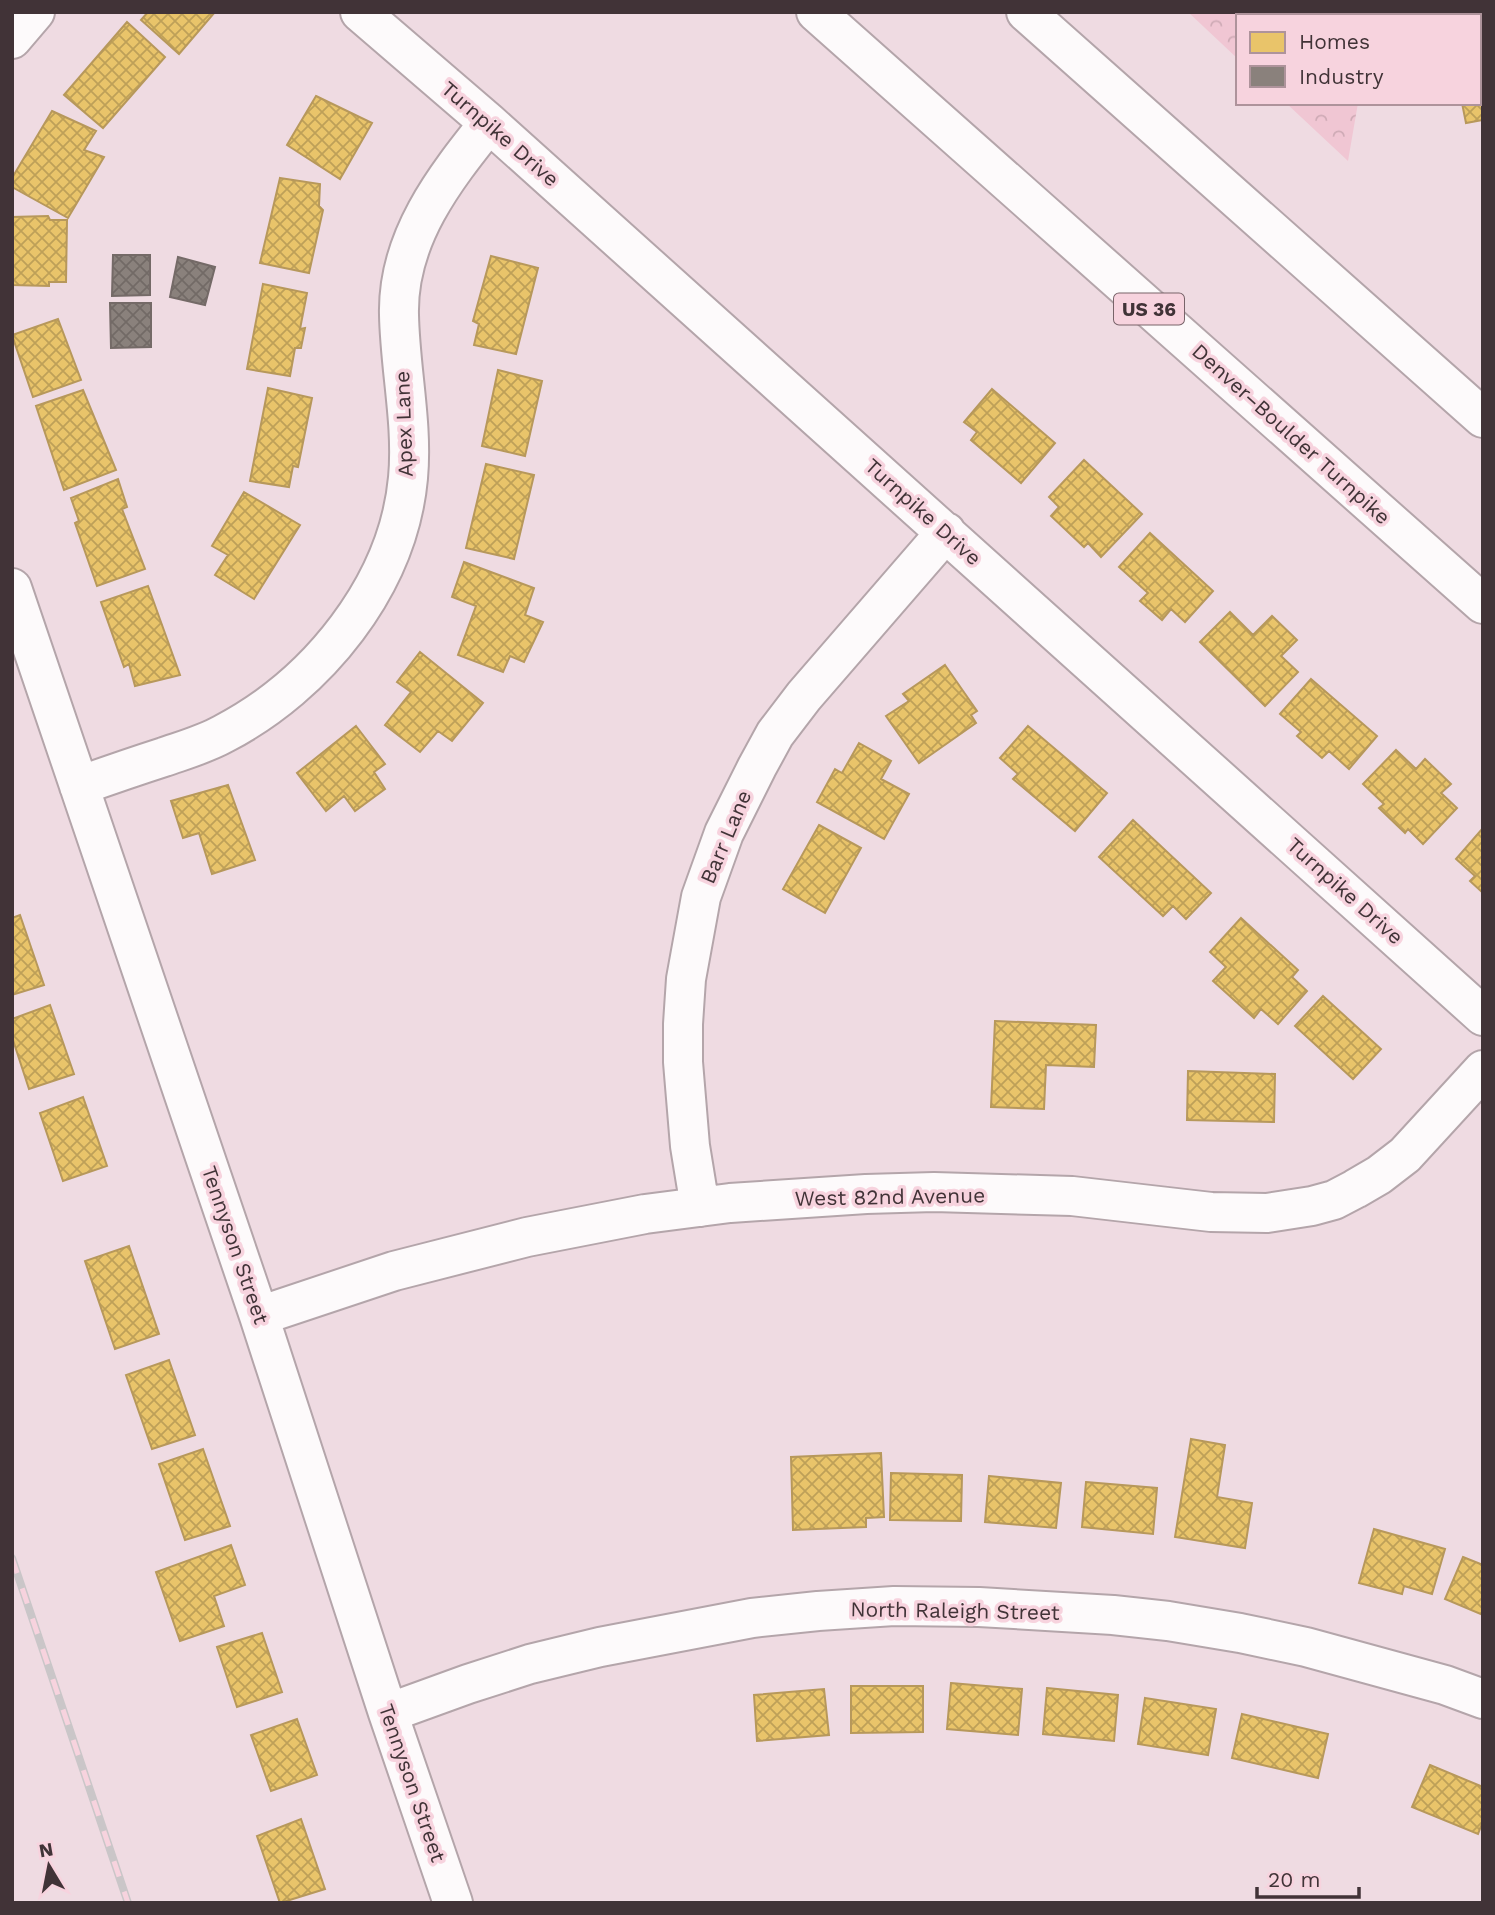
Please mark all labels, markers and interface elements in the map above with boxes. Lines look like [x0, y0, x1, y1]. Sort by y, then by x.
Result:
legend [1236, 14, 1481, 105]
text: Homes [1299, 29, 1370, 54]
text: Industry [1299, 64, 1384, 89]
street label: Turnpike Drive [436, 76, 564, 191]
road number: US 36 [1114, 294, 1184, 324]
street label: Denver–Boulder Turnpike [1187, 338, 1396, 529]
street label: Apex Lane [389, 370, 418, 478]
street label: Turnpike Drive [860, 453, 987, 570]
street label: Barr Lane [695, 786, 756, 887]
street label: Turnpike Drive [1282, 832, 1409, 949]
street label: Tennyson Street [197, 1162, 274, 1327]
street label: West 82nd Avenue [795, 1182, 985, 1211]
street label: North Raleigh Street [850, 1596, 1060, 1625]
street label: Tennyson Street [374, 1700, 451, 1865]
north arrow [14, 1831, 84, 1901]
text: N [37, 1837, 55, 1862]
scale bar [1257, 1856, 1358, 1900]
text: 20 m [1268, 1867, 1320, 1892]

